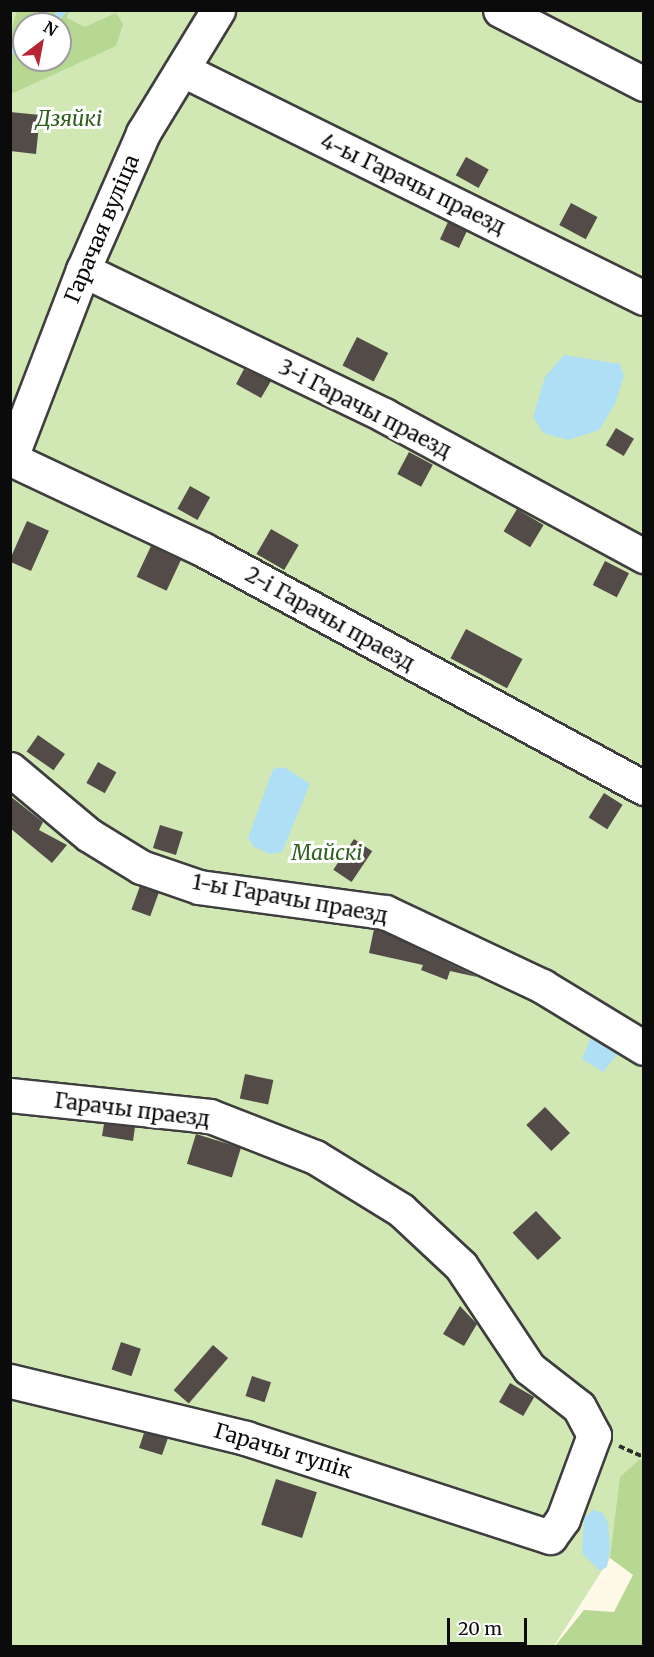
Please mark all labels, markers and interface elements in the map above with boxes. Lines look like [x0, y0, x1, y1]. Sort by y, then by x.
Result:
north arrow [12, 12, 72, 72]
text: N [40, 17, 61, 40]
park label: Дзяйкі [36, 106, 102, 132]
street label: 4-ы Гарачы праезд [316, 128, 510, 240]
street label: Гарачая вуліца [59, 151, 145, 307]
street label: 3-і Гарачы праезд [274, 355, 456, 463]
street label: 2-і Гарачы праезд [241, 562, 419, 676]
park label: Майскі [291, 840, 363, 866]
street label: 1-ы Гарачы праезд [190, 869, 390, 929]
street label: Гарачы праезд [53, 1088, 211, 1132]
street label: Гарачы тупік [211, 1418, 355, 1484]
scale bar [450, 1606, 530, 1644]
text: 20 m [458, 1617, 502, 1640]

